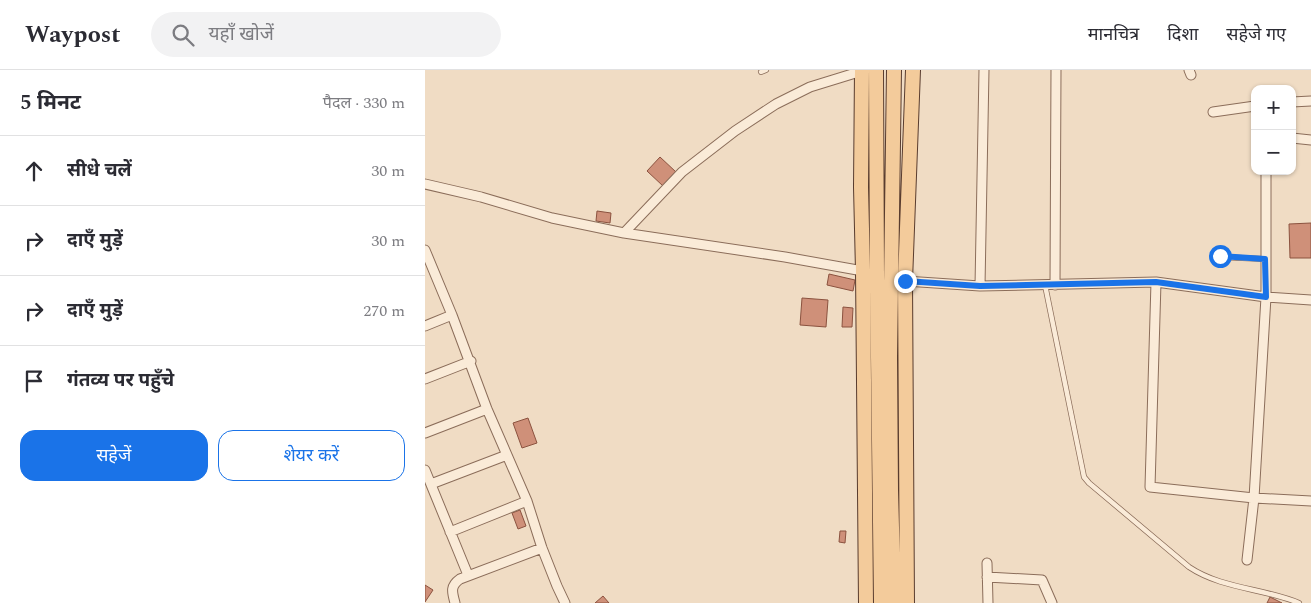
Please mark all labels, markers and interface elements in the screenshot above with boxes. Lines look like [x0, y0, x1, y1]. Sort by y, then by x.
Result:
search box [151, 12, 501, 57]
text: Waypost [25, 17, 121, 53]
text: यहाँ खोजें [209, 20, 274, 49]
icon: search [169, 21, 197, 49]
text: मानचित्र [1088, 21, 1139, 48]
text: दिशा [1167, 21, 1198, 48]
text: सहेजे गए [1226, 21, 1286, 48]
map controls [1251, 85, 1296, 175]
button: + [1251, 85, 1296, 130]
text: 5 मिनट [20, 87, 81, 119]
text: पैदल · 330 m [323, 91, 405, 115]
button: − [1251, 130, 1296, 175]
text: सीधे चलें [67, 156, 132, 185]
icon: ahead [20, 157, 48, 185]
text: 30 m [371, 159, 405, 183]
text: दाएँ मुड़ें [67, 226, 123, 255]
icon: right [20, 227, 48, 255]
text: 30 m [371, 229, 405, 253]
route start [1209, 245, 1232, 268]
route end [894, 270, 917, 293]
text: दाएँ मुड़ें [67, 296, 123, 325]
icon: right [20, 297, 48, 325]
text: 270 m [363, 299, 405, 323]
text: गंतव्य पर पहुँचे [67, 366, 174, 395]
icon: arrive [20, 367, 48, 395]
button: सहेजें [20, 430, 208, 481]
button: शेयर करें [218, 430, 405, 481]

